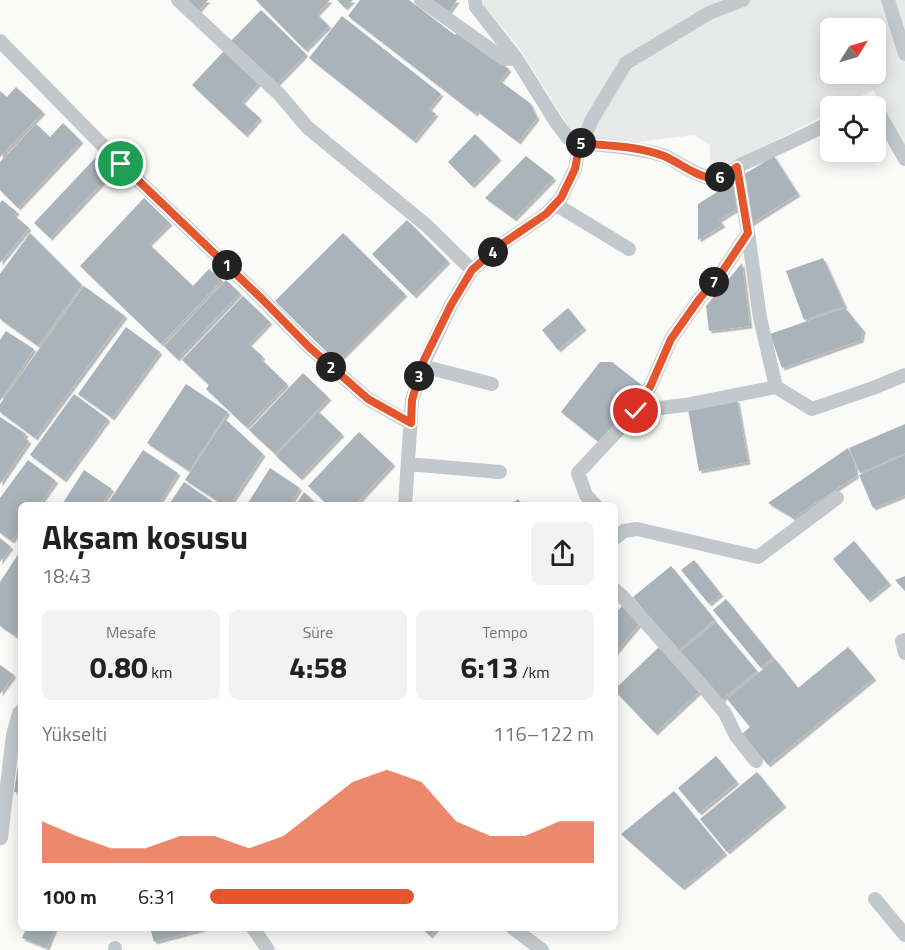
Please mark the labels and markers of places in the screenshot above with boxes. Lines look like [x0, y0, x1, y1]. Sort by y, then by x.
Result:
pin: 5 [566, 128, 596, 158]
pin [95, 138, 146, 189]
pin: 6 [705, 162, 735, 192]
pin: 4 [478, 237, 508, 267]
pin: 1 [212, 250, 242, 280]
pin: 7 [699, 267, 729, 297]
pin: 2 [316, 352, 346, 382]
pin: 3 [404, 361, 434, 391]
pin [610, 385, 661, 436]

